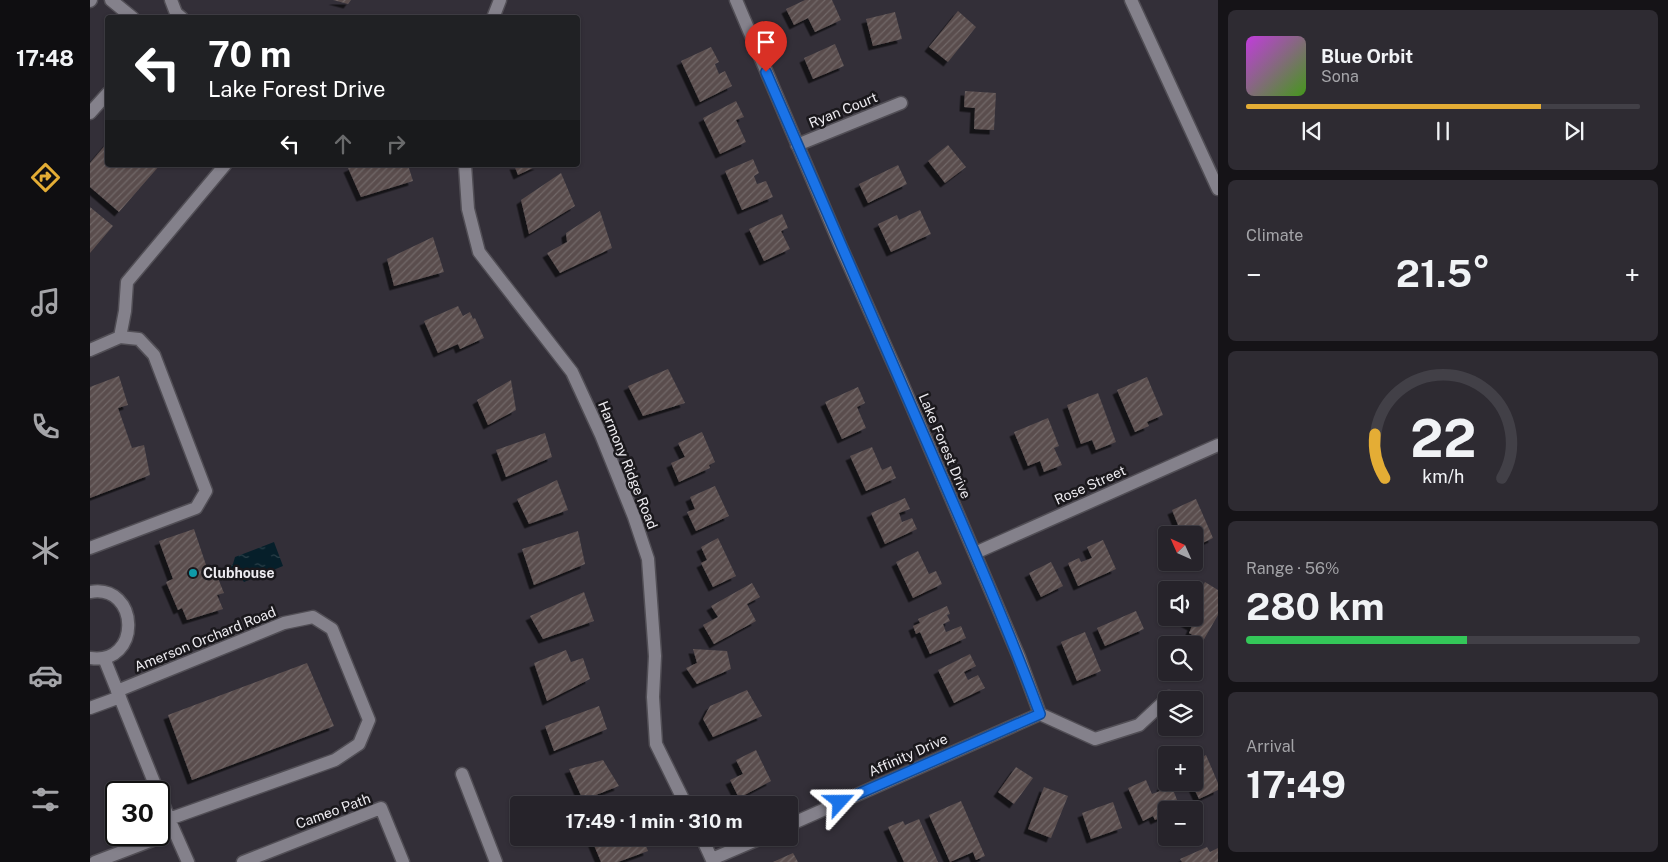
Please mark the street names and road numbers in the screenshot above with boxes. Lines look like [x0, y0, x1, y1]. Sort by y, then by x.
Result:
street label: Ryan Court [806, 89, 880, 131]
street label: Lake Forest Drive [916, 391, 974, 501]
street label: Harmony Ridge Road [595, 399, 661, 531]
street label: Rose Street [1052, 462, 1128, 508]
street label: Amerson Orchard Road [132, 603, 278, 675]
street label: Affinity Drive [866, 730, 950, 780]
street label: Cameo Path [293, 790, 373, 832]

